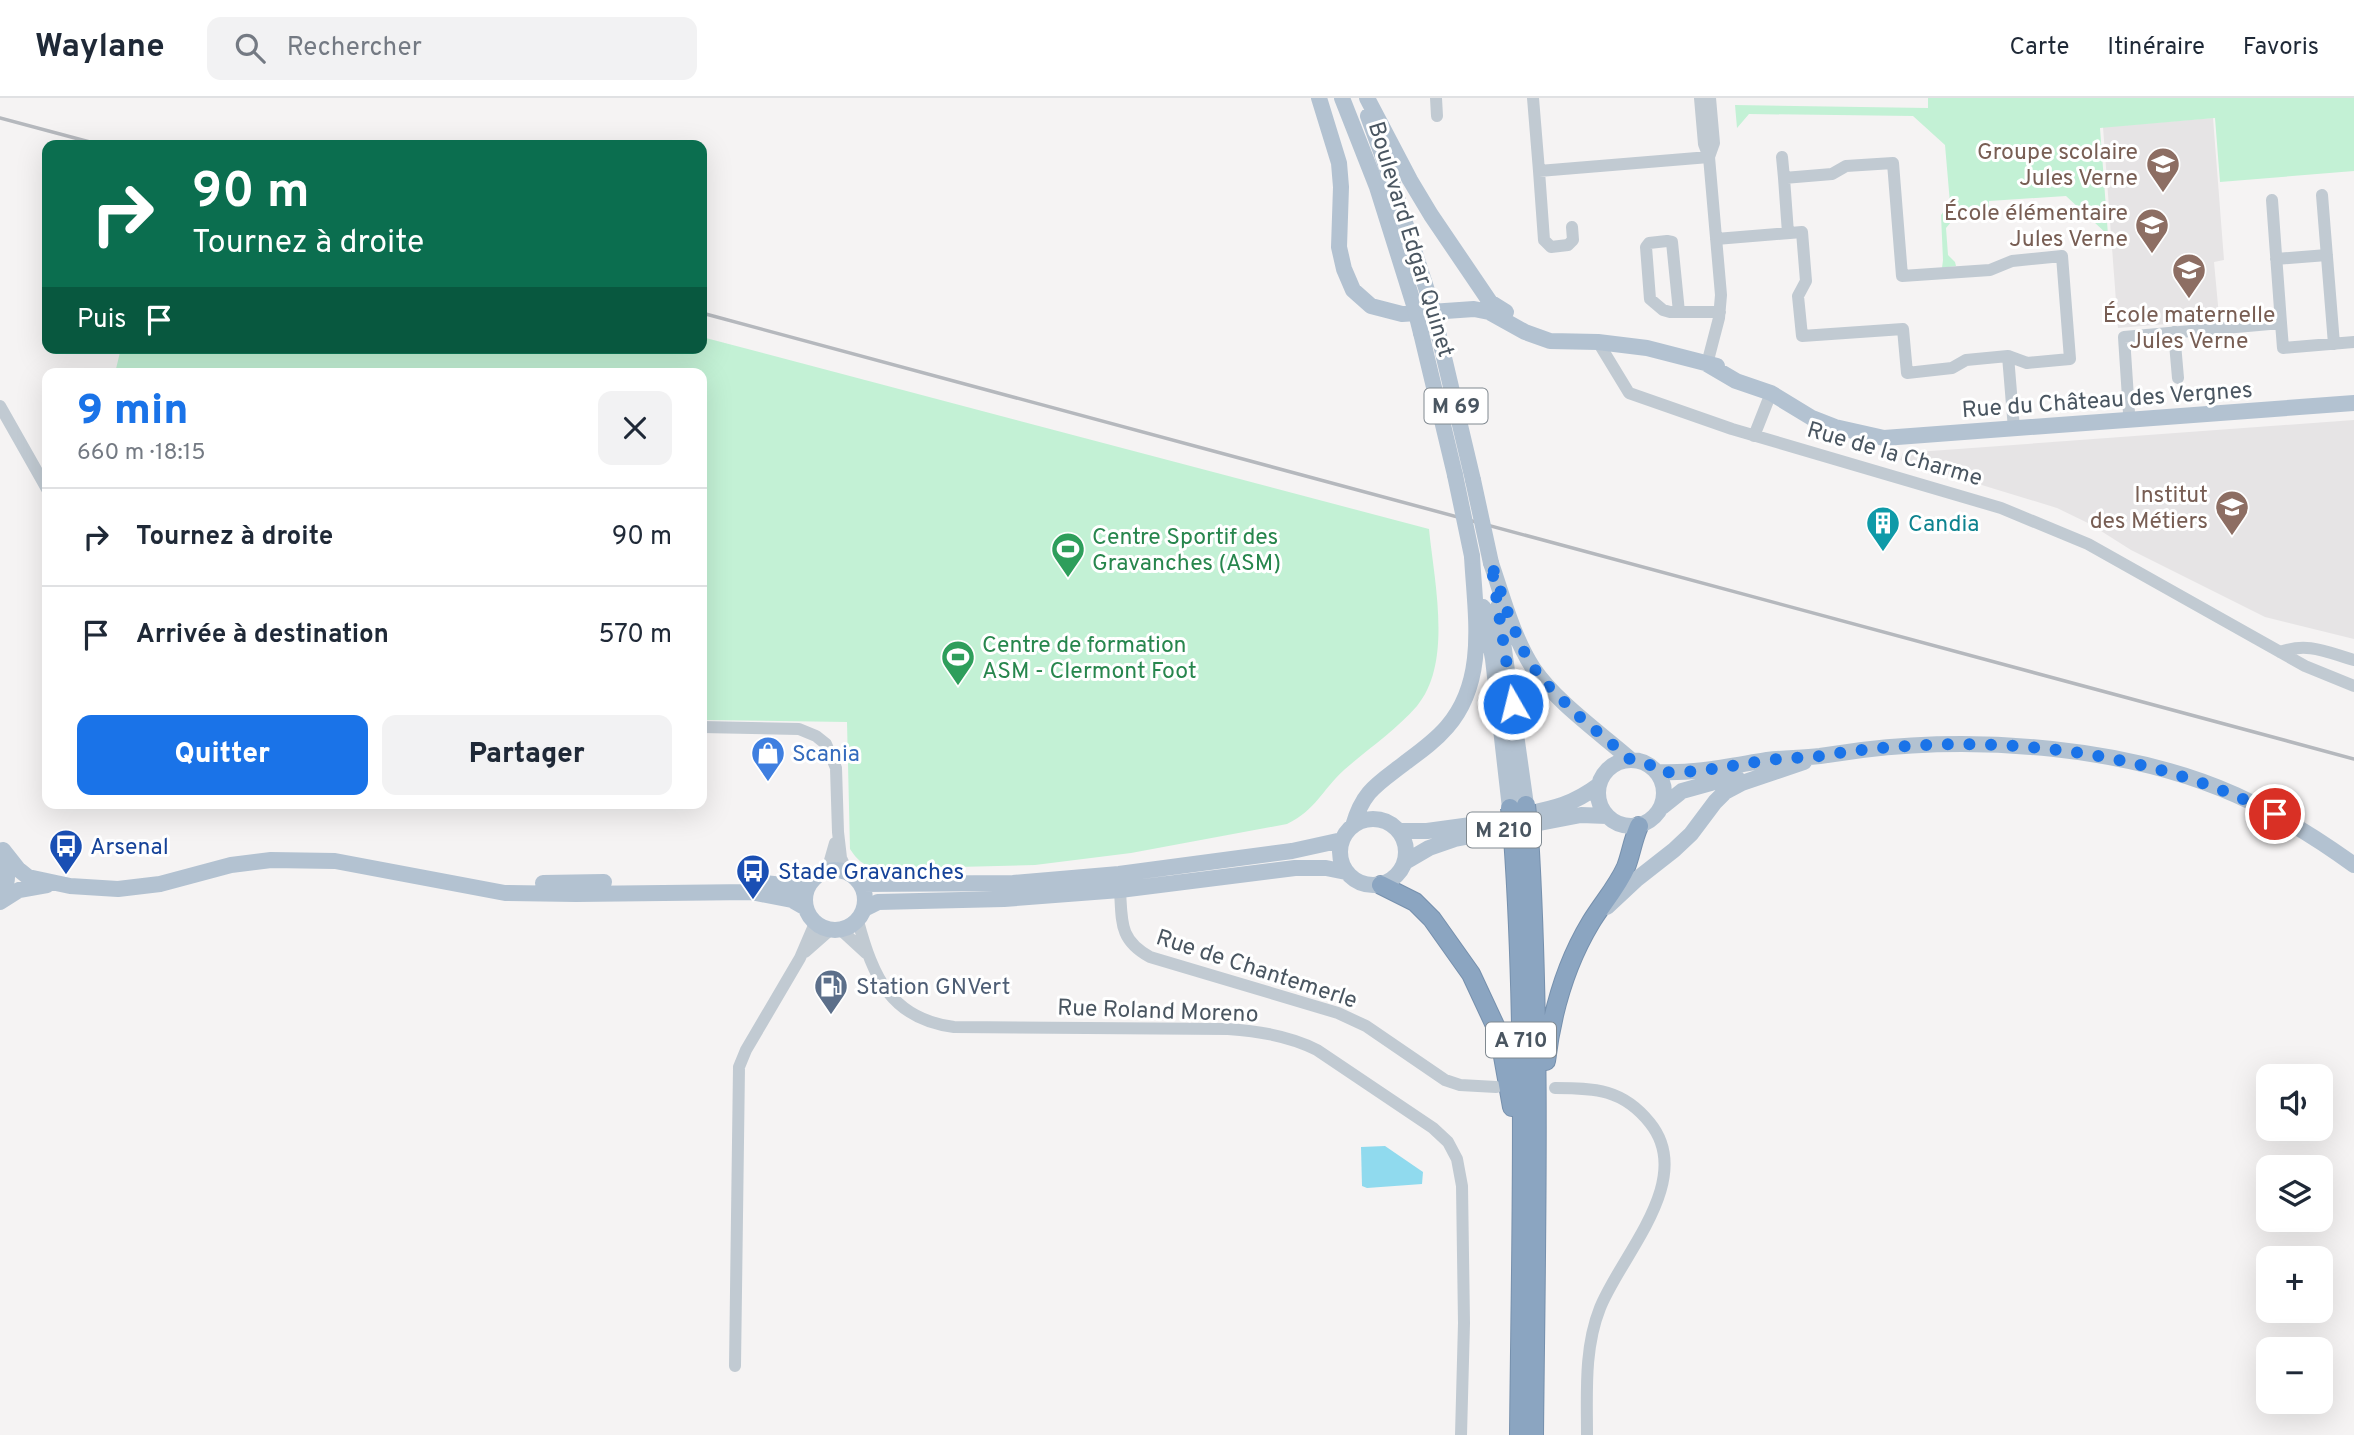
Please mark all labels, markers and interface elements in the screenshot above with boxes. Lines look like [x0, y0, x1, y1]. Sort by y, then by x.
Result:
search box [207, 17, 697, 80]
text: Waylane [35, 27, 165, 69]
icon: search [231, 29, 269, 67]
text: Rechercher [287, 32, 422, 65]
text: Carte [2009, 33, 2069, 63]
text: Itinéraire [2107, 33, 2205, 63]
text: Favoris [2243, 33, 2319, 63]
street label: Boulevard Edgar Quinet [1360, 118, 1459, 361]
place label: Groupe scolaire Jules Verne [1977, 139, 2138, 194]
school or university icon: Groupe scolaire Jules Verne [2144, 145, 2182, 194]
text: 90 m [192, 163, 310, 225]
icon: right [77, 168, 168, 259]
place label: École élémentaire Jules Verne [1944, 199, 2128, 255]
school or university icon: École élémentaire Jules Verne [2133, 206, 2171, 255]
text: Tournez à droite [192, 224, 424, 264]
school or university icon: École maternelle Jules Verne [2170, 251, 2208, 300]
icon: arrive [140, 301, 178, 339]
place label: École maternelle Jules Verne [2103, 301, 2275, 357]
text: Puis [77, 304, 126, 337]
street label: Rue du Château des Vergnes [1961, 377, 2254, 426]
text: 9 min [77, 386, 189, 439]
road number: M 69 [1424, 388, 1488, 424]
button: close [598, 391, 672, 465]
street label: Rue de la Charme [1803, 416, 1985, 494]
text: 660 m · 18:15 [77, 439, 206, 468]
place label: Institut des Métiers [2090, 482, 2208, 537]
school or university icon: Institut des Métiers [2213, 488, 2251, 537]
building icon: Candia [1864, 504, 1902, 553]
place label: Candia [1908, 511, 1979, 540]
icon: right [77, 518, 115, 556]
text: Tournez à droite [136, 521, 333, 554]
text: 90 m [612, 521, 672, 554]
place label: Centre Sportif des Gravanches (ASM) [1092, 524, 1281, 579]
sports icon: Centre Sportif des Gravanches (ASM) [1049, 530, 1087, 579]
icon: arrive [77, 616, 115, 654]
text: Arrivée à destination [136, 619, 389, 652]
text: 570 m [598, 619, 672, 652]
place label: Centre de formation ASM - Clermont Foot [982, 632, 1197, 687]
sports icon: Centre de formation ASM - Clermont Foot [939, 638, 977, 687]
position arrow [1476, 667, 1550, 741]
button: Quitter [77, 715, 368, 795]
button: Partager [382, 715, 672, 795]
shop icon: Scania [749, 734, 787, 783]
place label: Scania [792, 741, 860, 770]
pin [2245, 784, 2305, 844]
icon: arrive [2256, 795, 2294, 833]
road number: M 210 [1467, 812, 1541, 848]
bus stop icon: Arsenal [47, 827, 85, 876]
place label: Arsenal [90, 834, 169, 863]
bus stop icon: Stade Gravanches [734, 852, 772, 901]
place label: Stade Gravanches [778, 859, 964, 888]
street label: Rue de Chantemerle [1152, 924, 1361, 1017]
fuel station icon: Station GNVert [812, 967, 850, 1016]
place label: Station GNVert [856, 974, 1010, 1003]
street label: Rue Roland Moreno [1057, 994, 1259, 1031]
road number: A 710 [1486, 1023, 1556, 1058]
map controls [2256, 1064, 2333, 1414]
button: sound [2256, 1064, 2333, 1141]
button: layers [2256, 1155, 2333, 1232]
button: + [2256, 1246, 2333, 1323]
button: − [2256, 1337, 2333, 1414]

